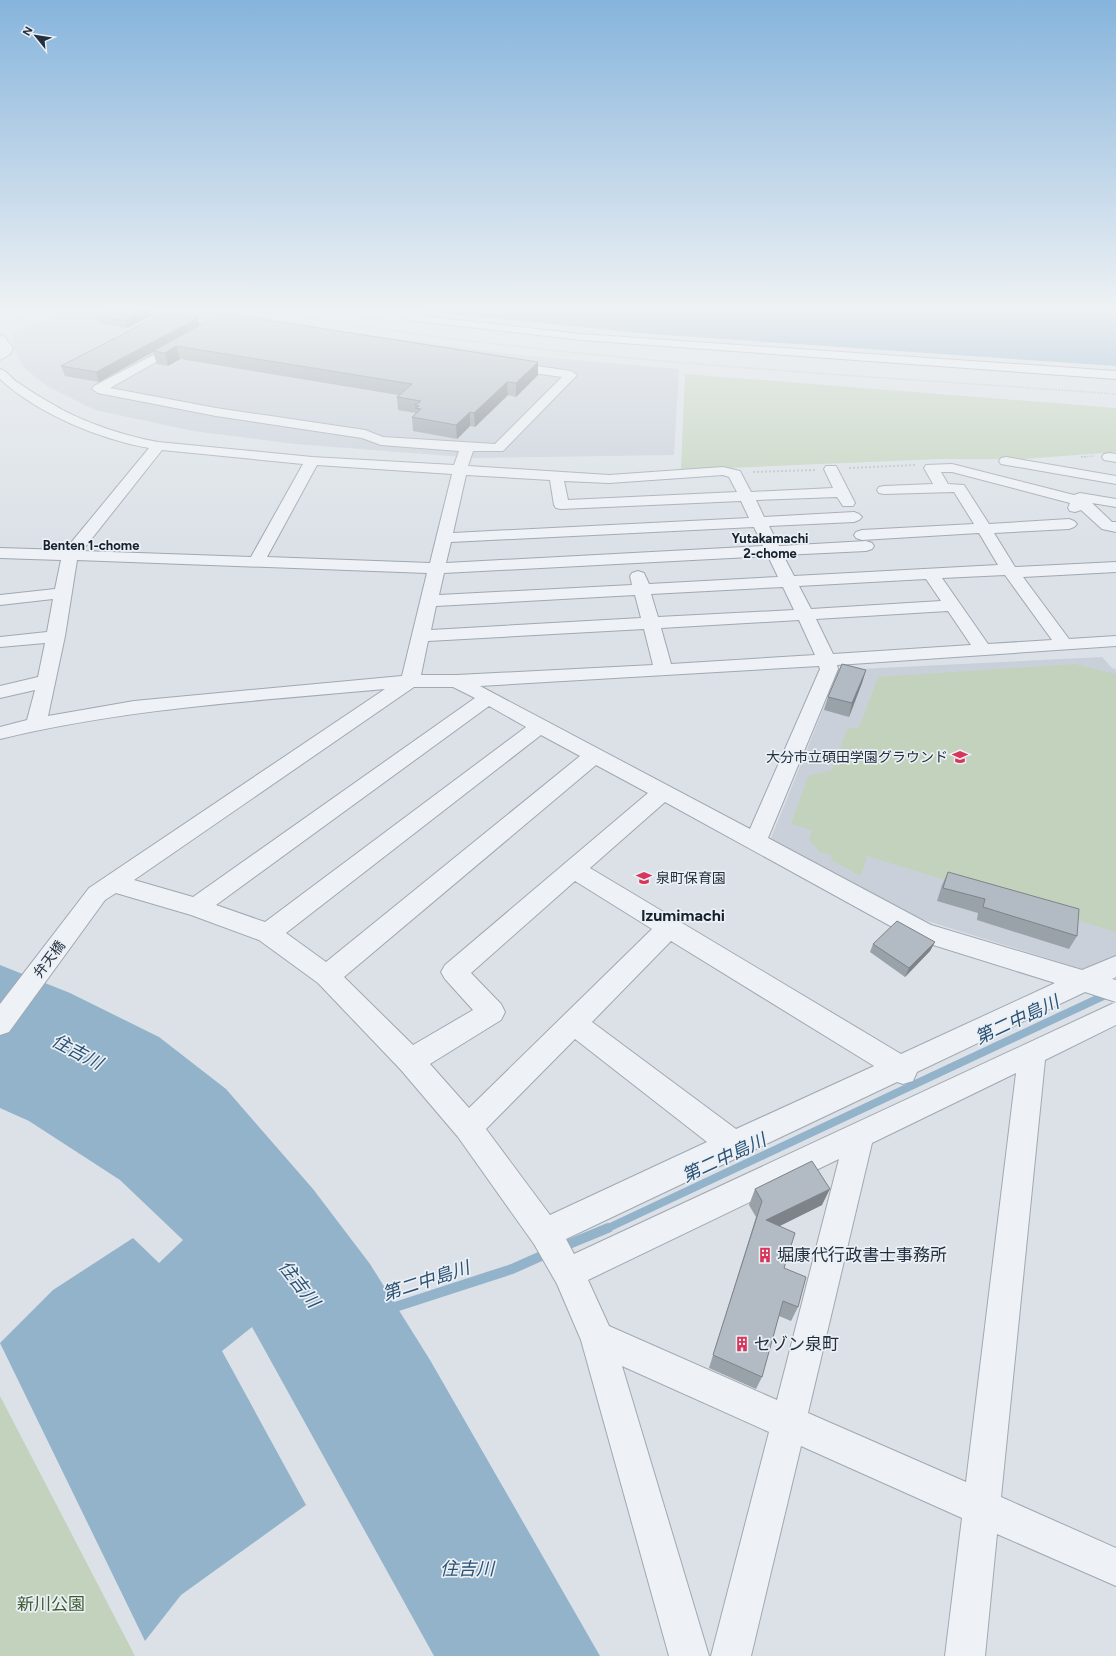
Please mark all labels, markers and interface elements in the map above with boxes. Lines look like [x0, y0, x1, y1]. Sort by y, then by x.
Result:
north arrow [16, 16, 56, 56]
text: N [20, 24, 36, 38]
district label: Yutakamachi 2-chome [732, 531, 808, 561]
district label: Benten 1-chome [43, 538, 139, 553]
school or university icon: 大分市立碩田学園グラウンド [951, 748, 969, 766]
place label: 大分市立碩田学園グラウンド [766, 749, 948, 766]
school or university icon: 泉町保育園 [635, 869, 653, 887]
place label: 泉町保育園 [656, 870, 726, 887]
district label: Izumimachi [641, 906, 725, 925]
street label: 弁天橋 [30, 937, 69, 981]
water label: 第二中島川 [972, 990, 1064, 1049]
water label: 住吉川 [48, 1030, 108, 1075]
water label: 第二中島川 [679, 1128, 771, 1187]
place label: 堀康代行政書士事務所 [777, 1245, 947, 1265]
building icon: 堀康代行政書士事務所 [756, 1246, 774, 1264]
water label: 住吉川 [274, 1256, 326, 1314]
water label: 第二中島川 [380, 1256, 474, 1305]
place label: セゾン泉町 [754, 1334, 839, 1354]
building icon: セゾン泉町 [733, 1335, 751, 1353]
water label: 住吉川 [440, 1558, 496, 1580]
park label: 新川公園 [17, 1594, 85, 1614]

